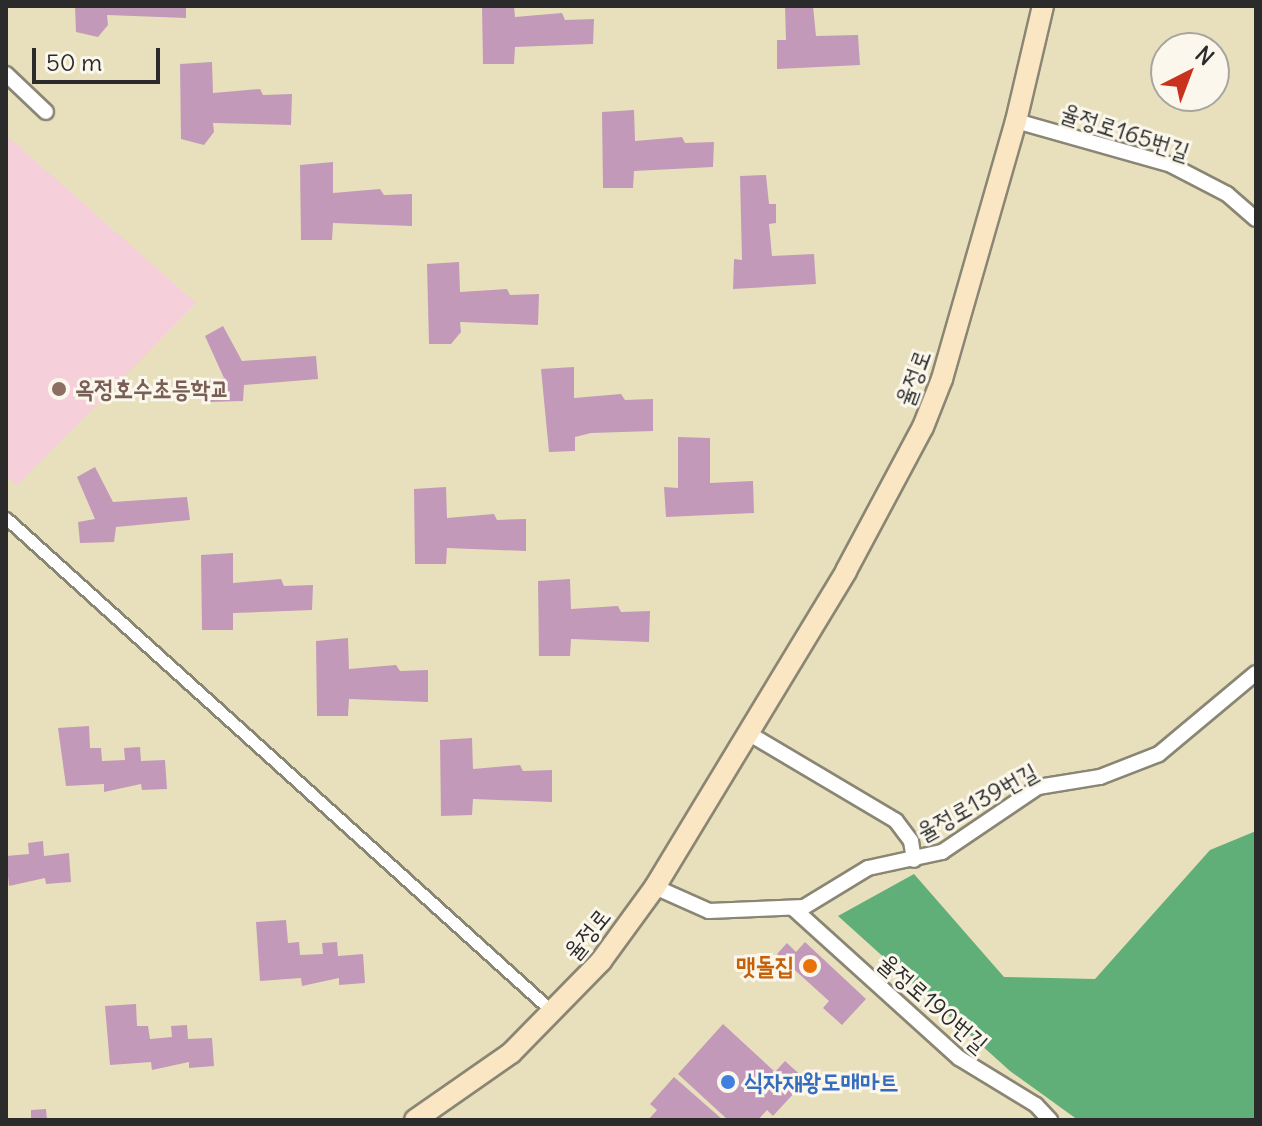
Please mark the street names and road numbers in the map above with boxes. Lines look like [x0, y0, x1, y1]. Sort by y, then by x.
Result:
street label: 율정로165번길 [1057, 98, 1193, 166]
street label: 율정로 [890, 346, 936, 410]
street label: 율정로139번길 [912, 757, 1042, 847]
street label: 율정로 [558, 902, 616, 966]
street label: 율정로190번길 [872, 948, 994, 1058]

